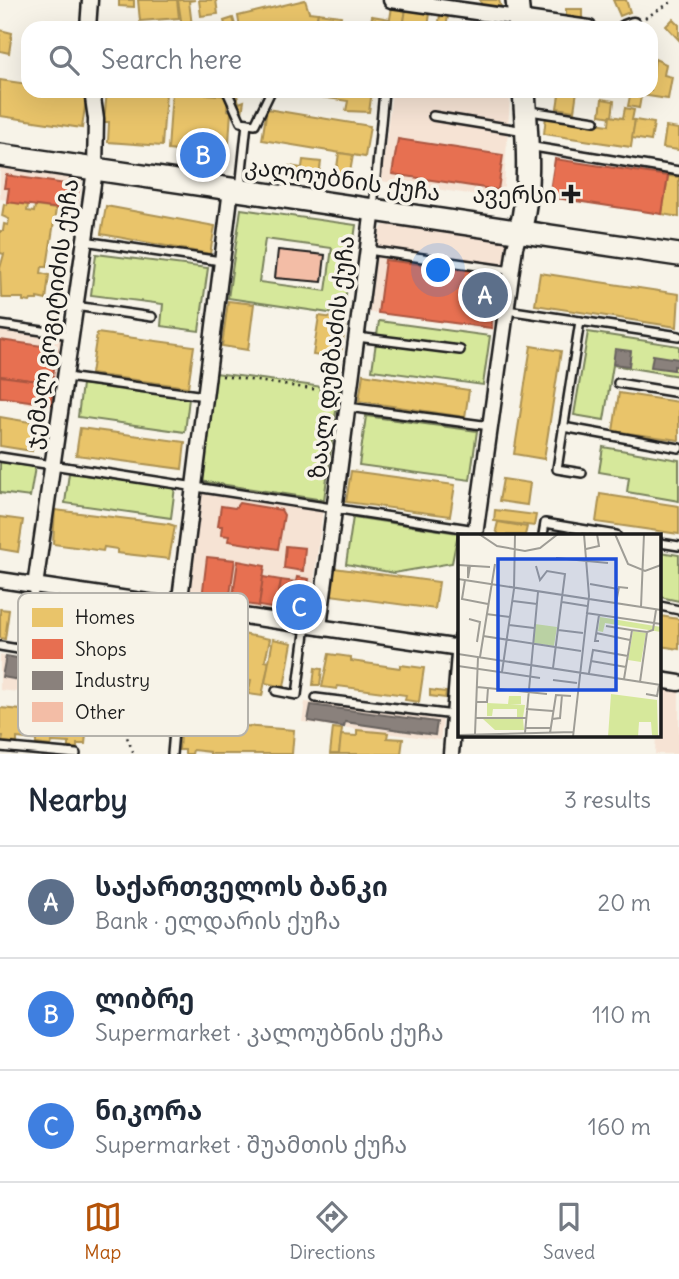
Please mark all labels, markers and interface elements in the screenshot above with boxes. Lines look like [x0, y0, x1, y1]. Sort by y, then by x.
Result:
search box [21, 21, 658, 98]
icon: search [45, 41, 83, 79]
text: Search here [101, 43, 242, 76]
pin: B [180, 129, 226, 181]
street label: კალოუბნის ქუჩა [243, 151, 443, 207]
street label: ჯემალ გოგიტიძის ქუჩა [18, 177, 84, 451]
place label: ავერსი [472, 180, 557, 209]
marker: ავერსი [563, 186, 579, 202]
street label: ზაალ დუმბაძის ქუჩა [302, 234, 360, 480]
your location [421, 253, 455, 287]
pin: A [462, 269, 508, 321]
inset map [458, 534, 662, 736]
pin: C [276, 581, 322, 633]
legend [18, 593, 248, 736]
text: Homes [75, 605, 135, 629]
text: Shops [75, 637, 127, 661]
text: Industry [75, 668, 150, 692]
text: Other [75, 700, 125, 724]
text: Nearby [28, 781, 128, 819]
text: 3 results [564, 785, 651, 814]
text: საქართველოს ბანკი [95, 870, 388, 903]
text: A [44, 888, 58, 917]
text: 20 m [598, 888, 651, 917]
text: Bank · ელდარის ქუჩა [95, 906, 341, 935]
text: ლიბრე [95, 982, 194, 1015]
text: B [43, 1000, 59, 1029]
text: 110 m [592, 1000, 651, 1029]
text: Supermarket · კალოუბნის ქუჩა [95, 1018, 444, 1047]
text: ნიკორა [95, 1094, 202, 1127]
text: C [43, 1112, 59, 1141]
text: 160 m [588, 1112, 651, 1141]
text: Supermarket · შუამთის ქუჩა [95, 1130, 407, 1159]
tab: Map [84, 1198, 122, 1264]
tab: Directions [290, 1198, 375, 1264]
tab: Saved [543, 1198, 595, 1264]

